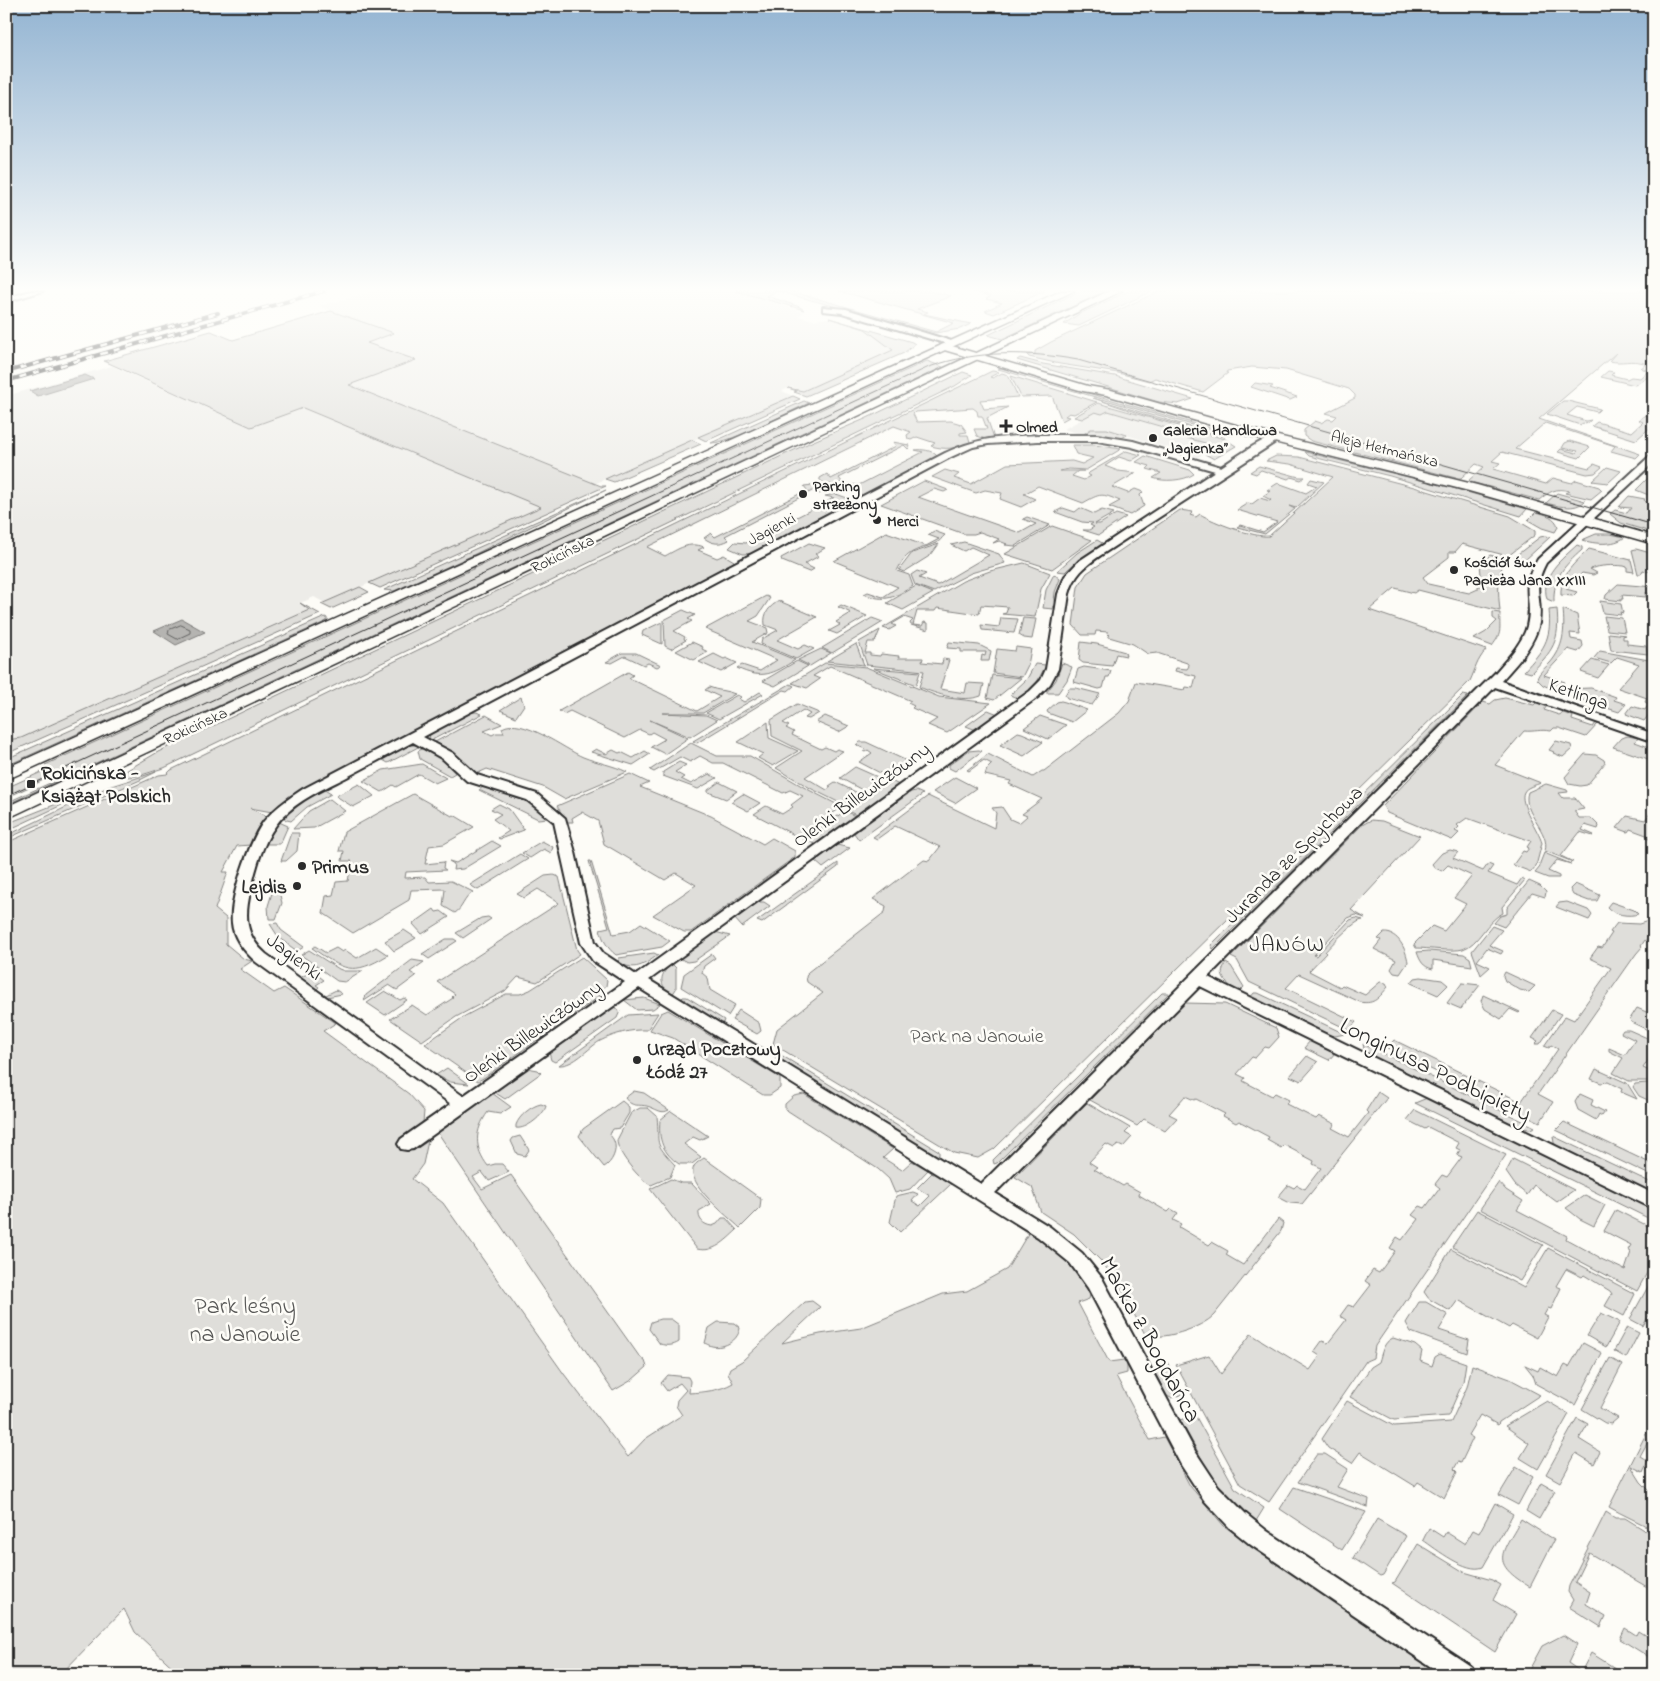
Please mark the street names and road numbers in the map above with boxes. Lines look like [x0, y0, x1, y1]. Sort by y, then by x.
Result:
street label: Aleja Hetmańska [1328, 425, 1441, 475]
street label: Jagienki [744, 507, 800, 552]
street label: Rokicińska [527, 529, 599, 581]
street label: Ketlinga [1544, 672, 1612, 720]
street label: Rokicińska [160, 702, 232, 752]
street label: Oleńki Billewiczówny [788, 736, 937, 856]
street label: Juranda ze Spychowa [1219, 780, 1371, 932]
street label: Jagienki [258, 927, 328, 990]
street label: Oleńki Billewiczówny [458, 974, 609, 1092]
street label: Longinusa Podbipięty [1332, 1010, 1537, 1134]
street label: Maćka z Bogdańca [1089, 1251, 1209, 1430]

